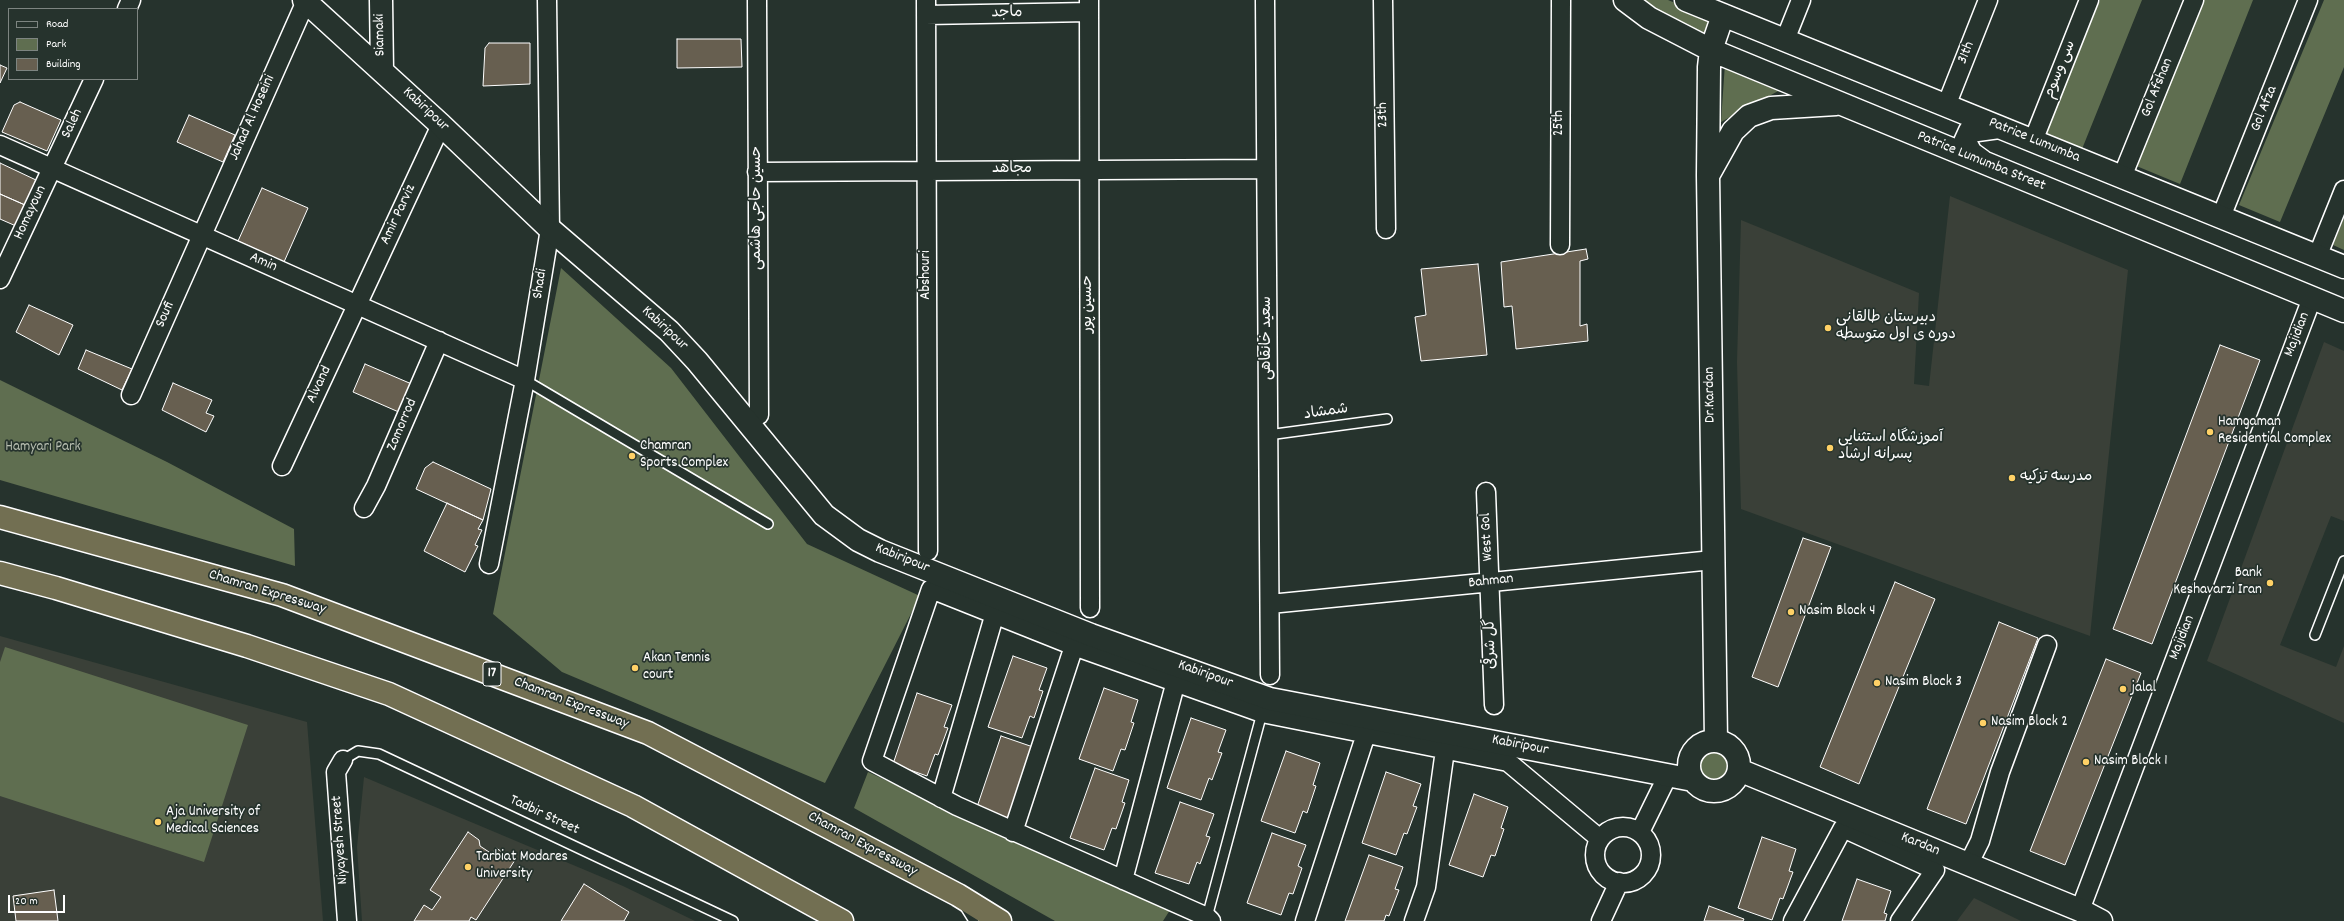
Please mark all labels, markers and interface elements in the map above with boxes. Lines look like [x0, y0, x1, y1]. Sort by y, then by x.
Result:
street label: ماجد [991, 5, 1023, 23]
legend [8, 8, 138, 80]
street label: Siamaki [372, 14, 390, 56]
text: Road [46, 16, 68, 33]
text: Park [46, 36, 66, 53]
street label: سی وسوم [2041, 38, 2081, 102]
street label: 31th [1954, 39, 1980, 67]
text: Building [46, 56, 81, 73]
street label: Gol Afshan [2138, 56, 2178, 120]
street label: Jahad Al Hoseini [226, 72, 280, 164]
street label: Kabiripour [398, 84, 452, 136]
street label: Gol Afza [2248, 84, 2282, 134]
street label: 23th [1375, 102, 1393, 128]
street label: Saleh [58, 106, 88, 142]
street label: 25th [1551, 110, 1569, 136]
street label: Patrice Lumumba [1986, 114, 2082, 168]
street label: Patrice Lumumba Street [1914, 128, 2048, 196]
street label: حسین حاجی هاشمی [749, 146, 767, 270]
street label: مجاهد [992, 161, 1032, 179]
street label: Amir Parviz [377, 182, 421, 248]
street label: Homayoun [11, 183, 51, 243]
street label: Amin [246, 249, 280, 277]
street label: Abshouri [918, 250, 936, 300]
street label: Shadi [530, 268, 552, 300]
street label: حسین پور [1080, 275, 1098, 333]
street label: سعید خانقاهی [1259, 296, 1277, 380]
street label: Soufi [152, 299, 180, 331]
street label: Kabiripour [637, 303, 691, 355]
place label: دبیرستان طالقانی دوره ی اول متوسطه [1836, 310, 1956, 345]
street label: Majidian [2281, 310, 2315, 360]
marker: دبیرستان طالقانی دوره ی اول متوسطه [1823, 323, 1833, 333]
street label: Alvand [304, 364, 336, 406]
street label: Dr.Kardan [1702, 367, 1720, 423]
street label: Zomorrod [384, 396, 422, 454]
street label: شمشاد [1303, 401, 1349, 425]
place label: Hamgaman Residential Complex [2218, 414, 2331, 449]
marker: Hamgaman Residential Complex [2205, 427, 2215, 437]
place label: آموزشگاه استثنایی پسرانه ارشاد [1838, 430, 1943, 465]
place label: Chamran Sports Complex [640, 438, 728, 473]
park label: Hamyari Park [5, 439, 81, 457]
marker: آموزشگاه استثنایی پسرانه ارشاد [1825, 443, 1835, 453]
marker: Chamran Sports Complex [627, 451, 637, 461]
place label: مدرسه تزکیه [2020, 469, 2092, 487]
marker: مدرسه تزکیه [2007, 473, 2017, 483]
street label: West Gol [1478, 512, 1498, 562]
street label: Kabiripour [872, 540, 932, 578]
place label: Bank Keshavarzi Iran [2173, 565, 2262, 600]
street label: Chamran Expressway [206, 567, 328, 619]
street label: Bahman [1468, 571, 1514, 593]
marker: Bank Keshavarzi Iran [2265, 578, 2275, 588]
place label: Nasim Block 4 [1799, 603, 1875, 621]
marker: Nasim Block 4 [1786, 607, 1796, 617]
street label: Majidian [2166, 613, 2200, 663]
street label: گل شرقی [1483, 619, 1501, 669]
place label: Akan Tennis court [643, 650, 710, 685]
street label: Kabiripour [1175, 657, 1235, 693]
road number: 17 [483, 662, 501, 686]
marker: Akan Tennis court [630, 663, 640, 673]
street label: Chamran Expressway [511, 674, 631, 734]
place label: Nasim Block 3 [1885, 674, 1962, 692]
marker: Nasim Block 3 [1872, 678, 1882, 688]
place label: jalal [2131, 680, 2156, 698]
marker: jalal [2118, 684, 2128, 694]
place label: Nasim Block 2 [1991, 714, 2068, 732]
marker: Nasim Block 2 [1978, 718, 1988, 728]
street label: Kabiripour [1490, 732, 1550, 760]
place label: Nasim Block 1 [2094, 753, 2167, 771]
marker: Nasim Block 1 [2081, 757, 2091, 767]
street label: Tadbir Street [506, 792, 582, 840]
street label: Niyayesh Street [329, 795, 353, 885]
place label: Aja University of Medical Sciences [166, 804, 260, 839]
street label: Chamran Expressway [804, 809, 920, 881]
marker: Aja University of Medical Sciences [153, 817, 163, 827]
street label: Kardan [1898, 829, 1942, 861]
place label: Tarbiat Modares University [476, 849, 568, 884]
marker: Tarbiat Modares University [463, 862, 473, 872]
scale bar [10, 887, 67, 913]
text: 20 m [15, 893, 38, 910]

